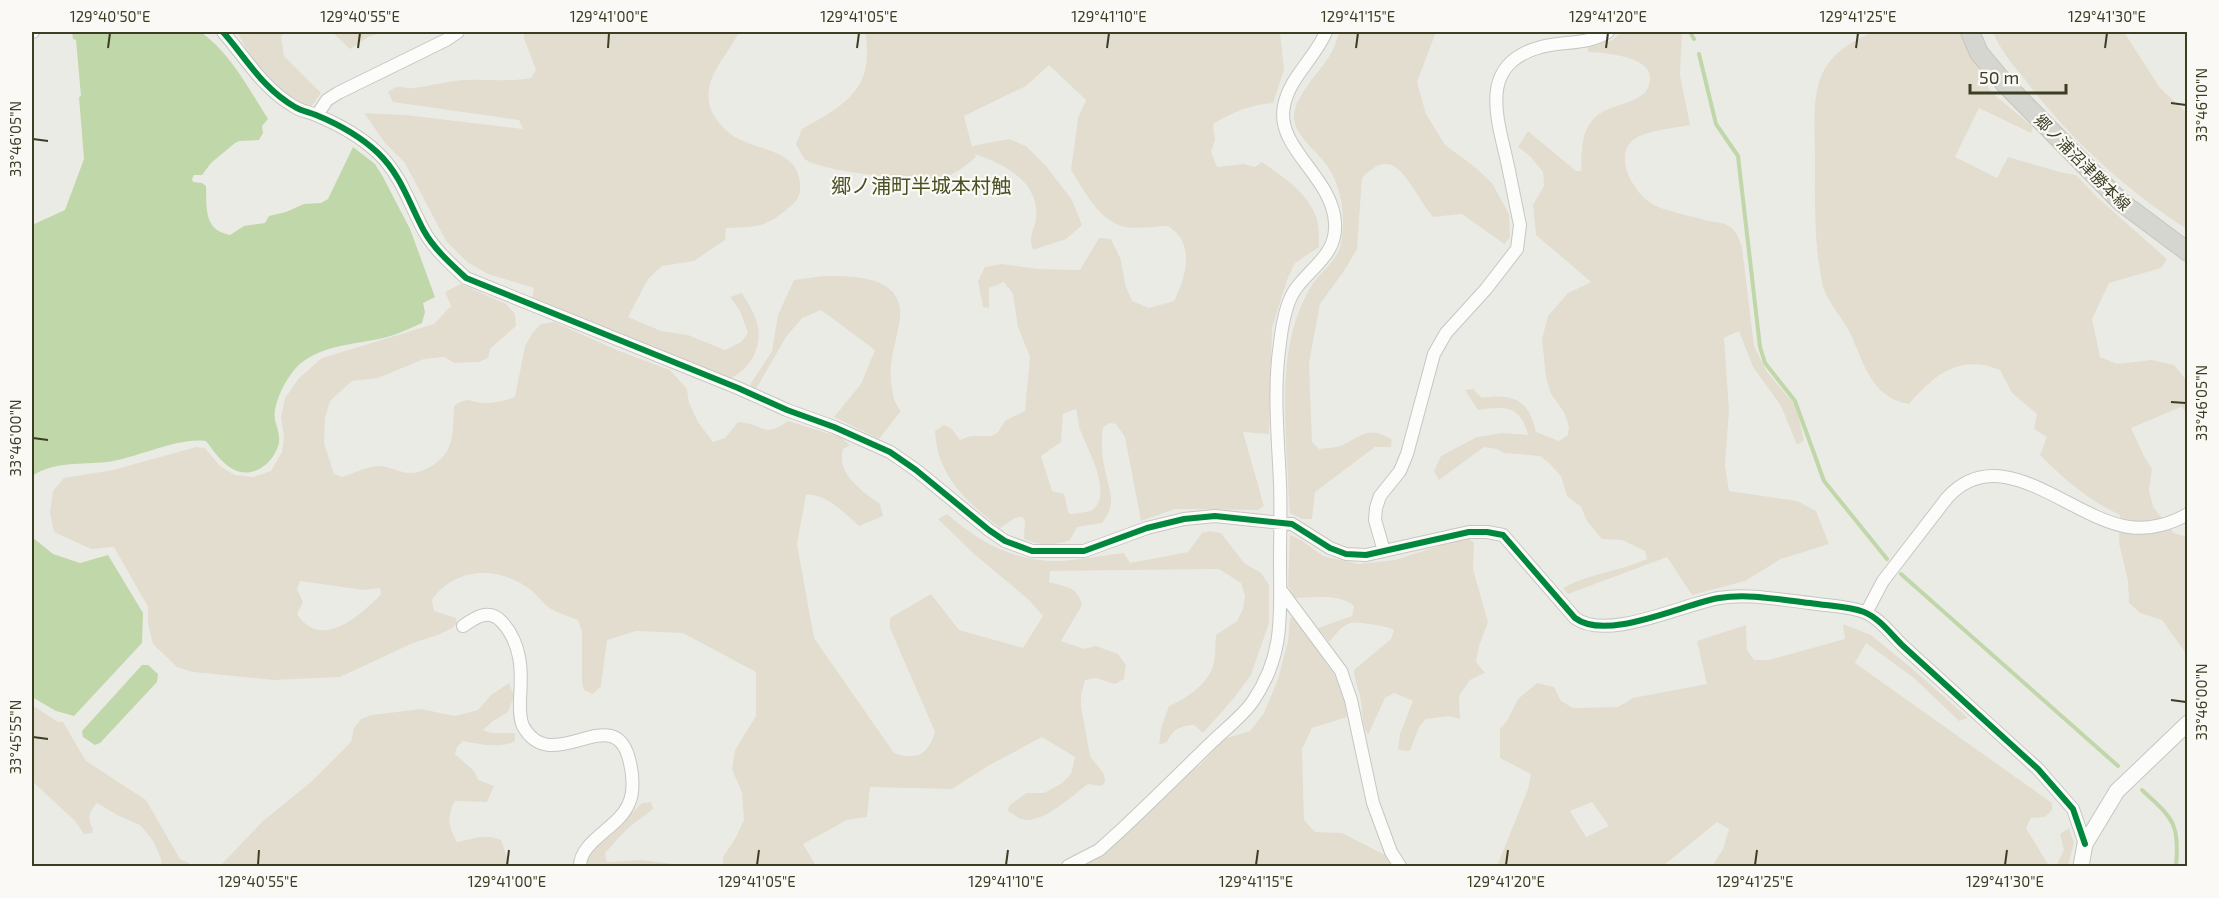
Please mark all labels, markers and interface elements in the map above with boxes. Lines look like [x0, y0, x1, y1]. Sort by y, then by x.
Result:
text: 129°40'50"E [70, 7, 150, 25]
text: 129°40'55"E [320, 7, 400, 25]
text: 129°41'00"E [570, 7, 648, 25]
text: 129°41'05"E [820, 7, 898, 25]
text: 129°41'10"E [1071, 7, 1147, 25]
text: 129°41'15"E [1321, 7, 1395, 25]
text: 129°41'20"E [1569, 7, 1647, 25]
text: 129°41'25"E [1820, 7, 1896, 25]
text: 129°41'30"E [2068, 7, 2146, 25]
scale bar [1970, 57, 2066, 95]
text: 50 m [1979, 66, 2019, 88]
text: 33°46'10"N [2192, 68, 2210, 142]
text: 33°46'05"N [6, 101, 24, 177]
street label: 郷ノ浦沼津勝本線 [2031, 110, 2135, 214]
district label: 郷ノ浦町半城本村触 [831, 173, 1011, 197]
text: 33°46'05"N [2192, 365, 2210, 441]
text: 33°46'00"N [6, 399, 24, 477]
text: 33°46'00"N [2192, 663, 2210, 741]
text: 33°45'55"N [6, 700, 24, 774]
text: 129°40'55"E [218, 872, 298, 890]
text: 129°41'00"E [468, 872, 546, 890]
text: 129°41'05"E [718, 872, 796, 890]
text: 129°41'10"E [968, 872, 1044, 890]
text: 129°41'15"E [1219, 872, 1293, 890]
text: 129°41'20"E [1467, 872, 1545, 890]
text: 129°41'25"E [1717, 872, 1793, 890]
text: 129°41'30"E [1966, 872, 2044, 890]

